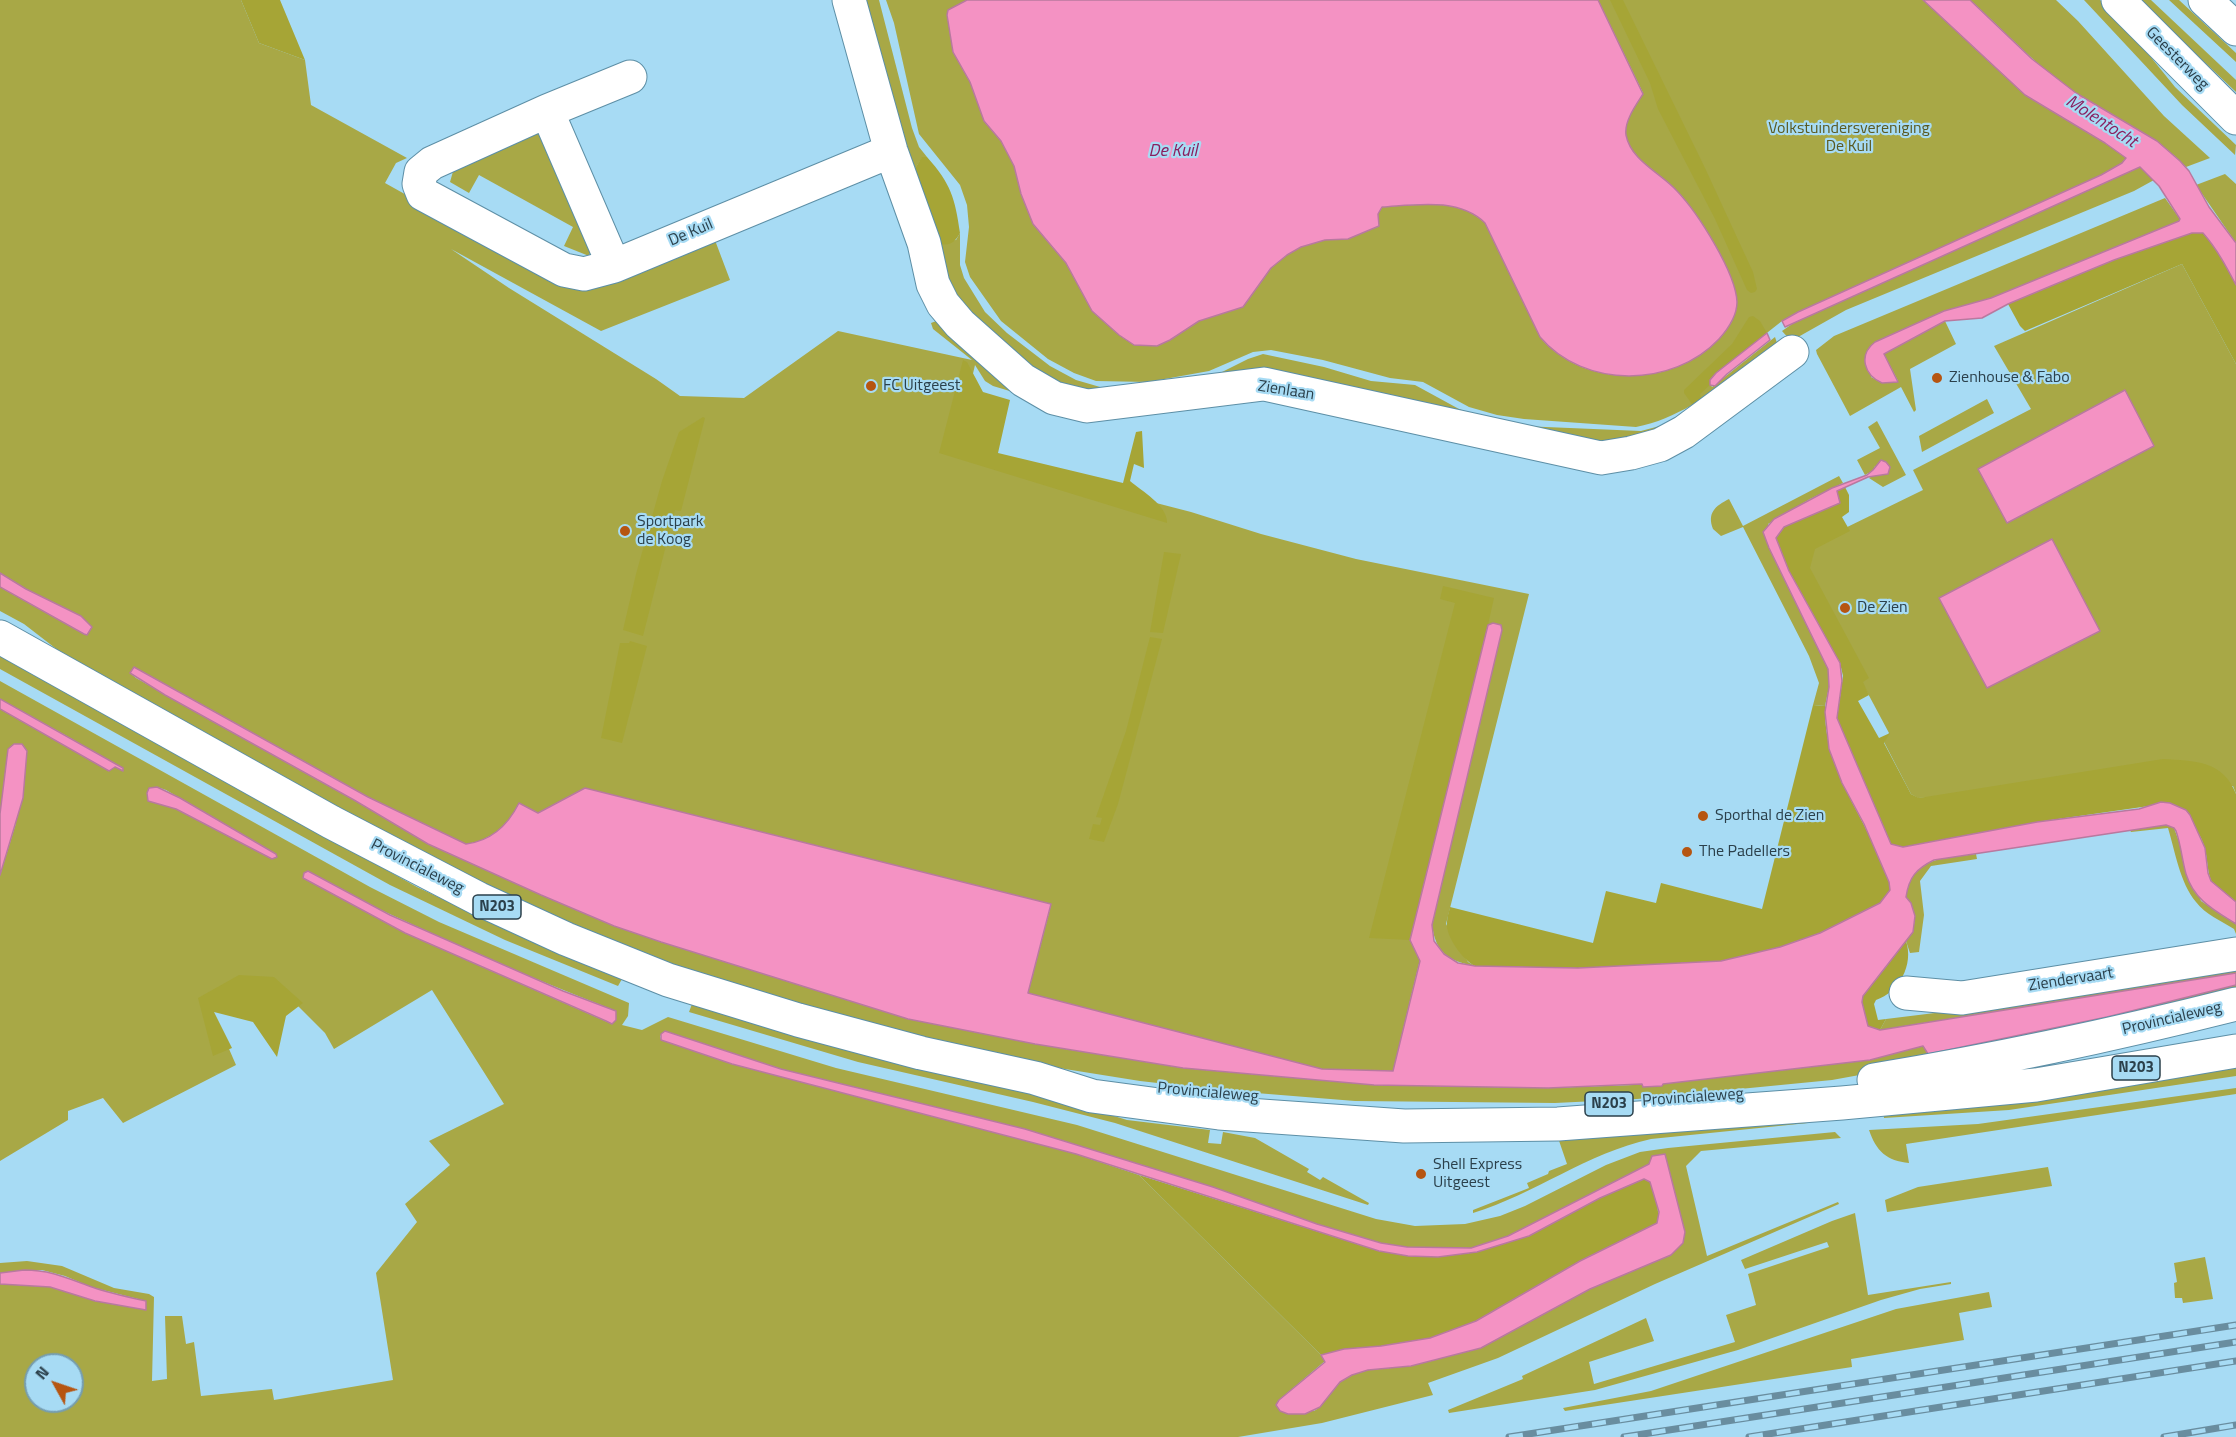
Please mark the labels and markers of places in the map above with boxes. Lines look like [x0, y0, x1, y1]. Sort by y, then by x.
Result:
place label: Zienhouse & Fabo [1949, 368, 2070, 388]
marker: Zienhouse & Fabo [1930, 371, 1944, 385]
place label: FC Uitgeest [883, 376, 960, 396]
marker: FC Uitgeest [864, 379, 878, 393]
place label: Sportpark de Koog [637, 512, 703, 550]
marker: Sportpark de Koog [618, 524, 632, 538]
place label: De Zien [1857, 598, 1908, 618]
marker: De Zien [1838, 601, 1852, 615]
place label: Sporthal de Zien [1715, 806, 1824, 826]
marker: Sporthal de Zien [1696, 809, 1710, 823]
place label: The Padellers [1699, 842, 1790, 862]
marker: The Padellers [1680, 845, 1694, 859]
place label: Shell Express Uitgeest [1433, 1155, 1522, 1193]
marker: Shell Express Uitgeest [1414, 1167, 1428, 1181]

